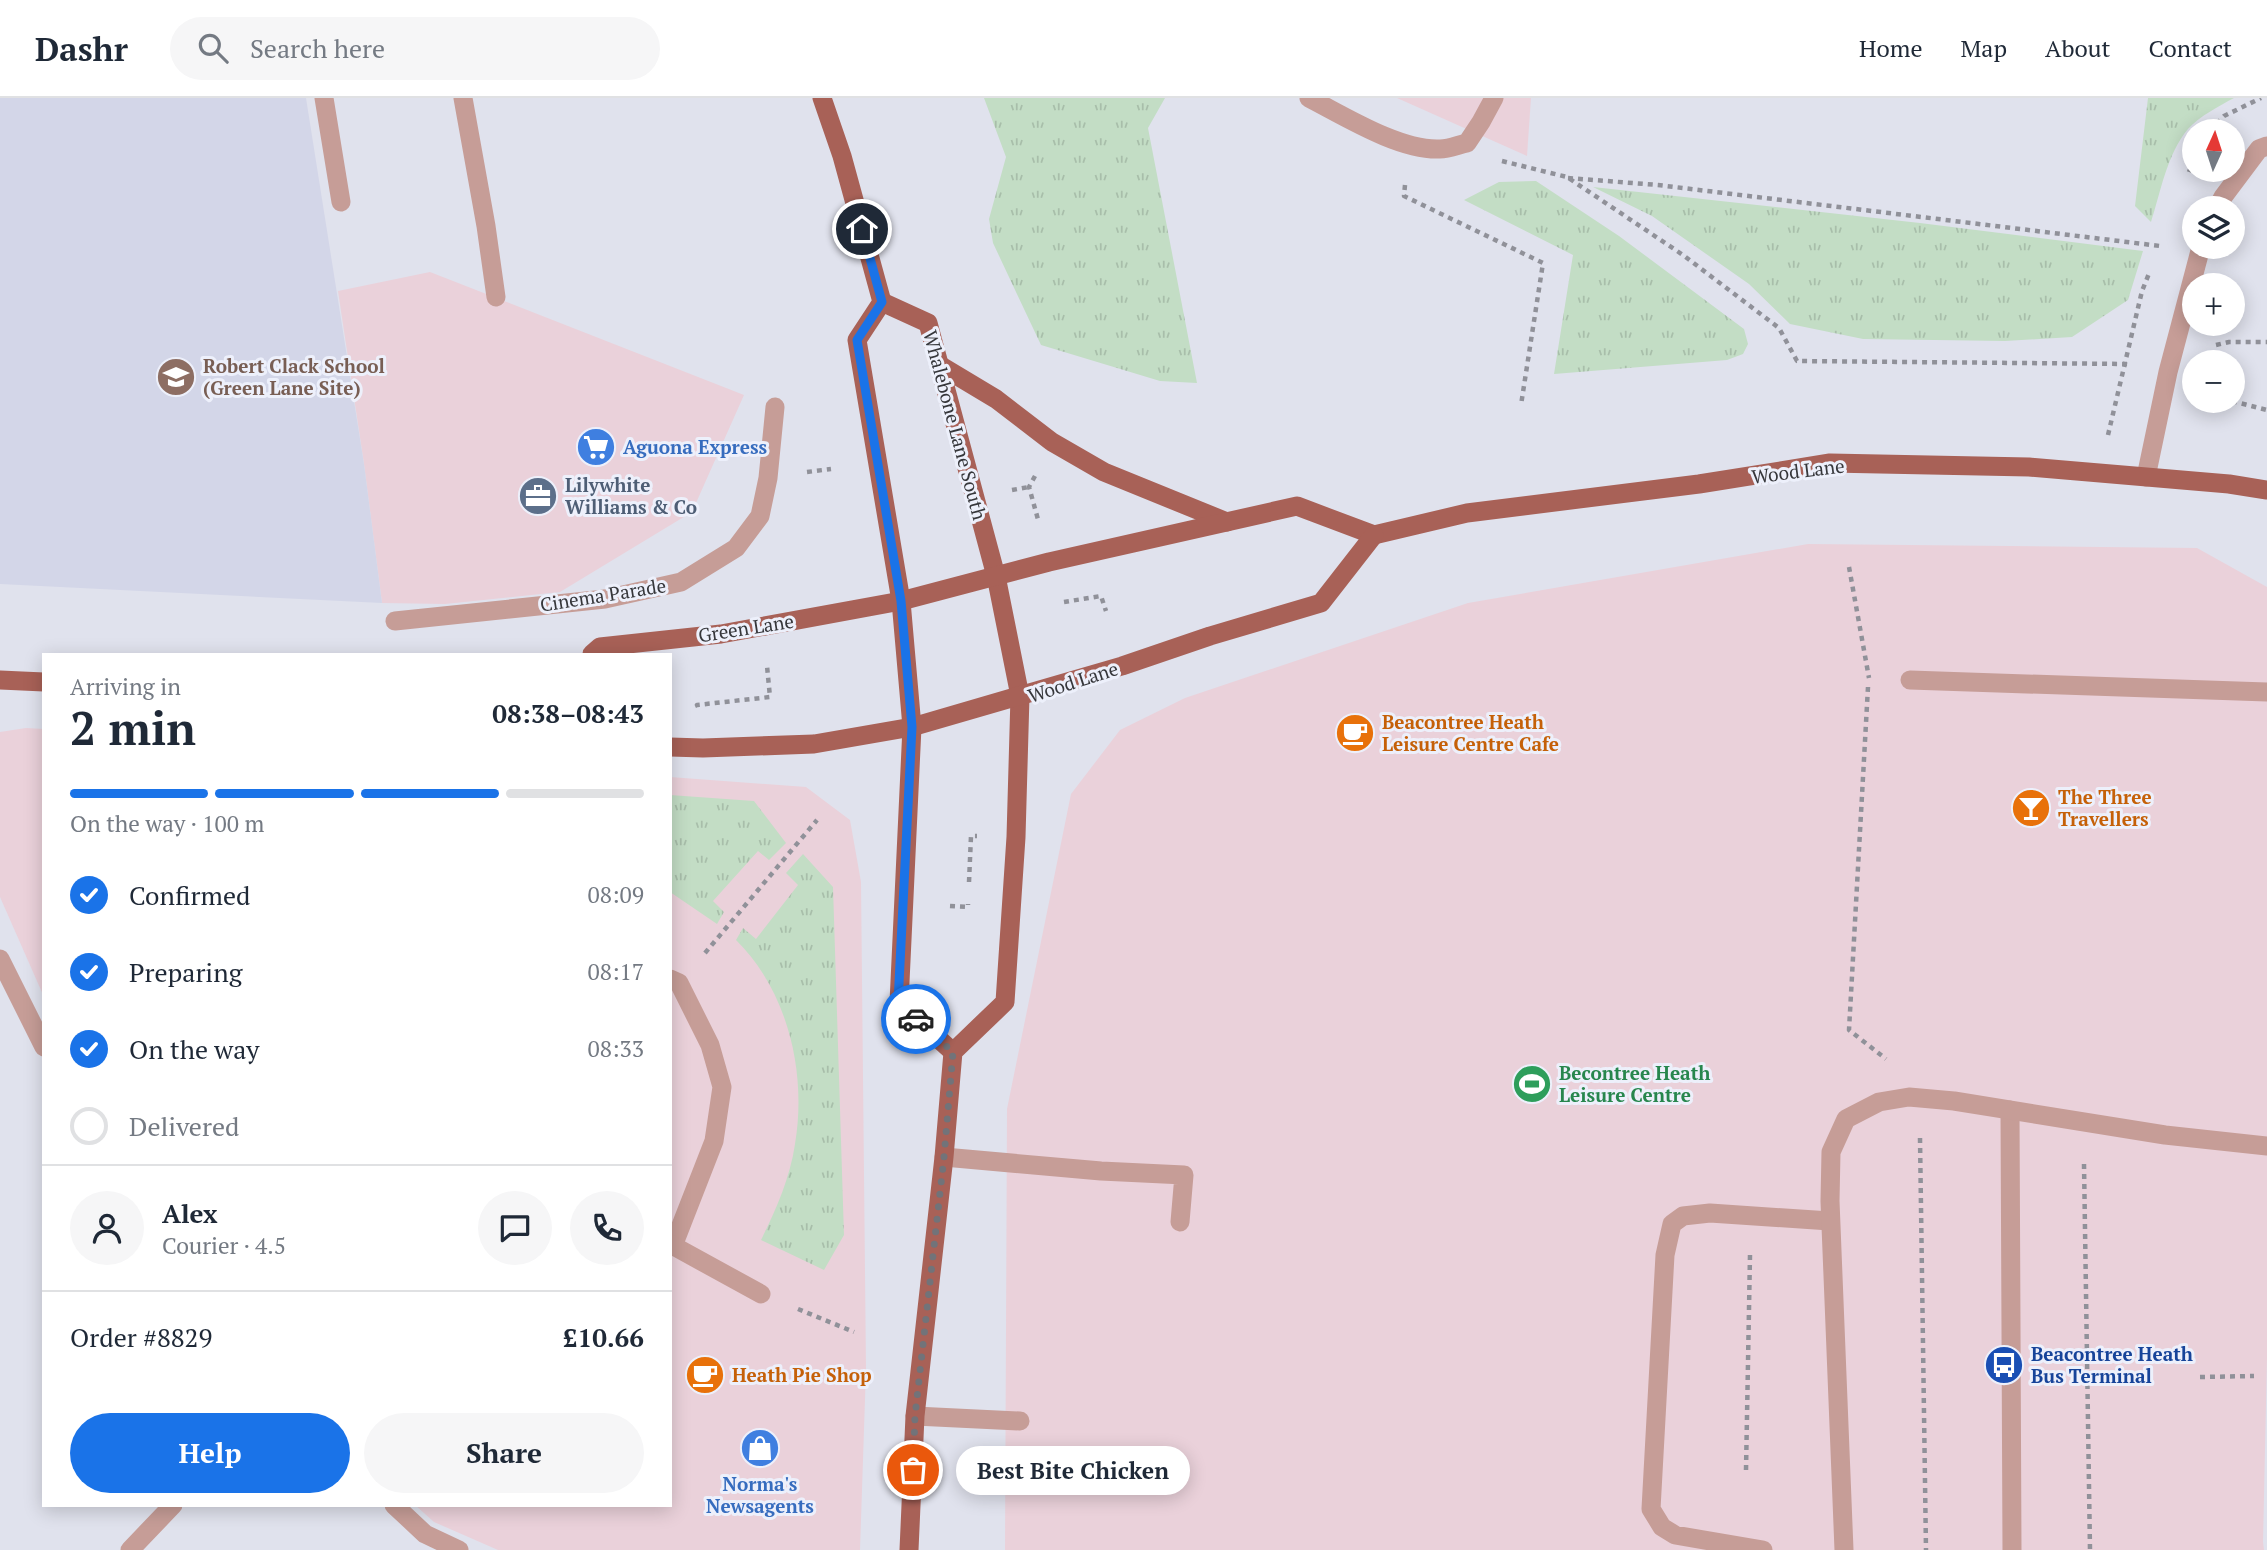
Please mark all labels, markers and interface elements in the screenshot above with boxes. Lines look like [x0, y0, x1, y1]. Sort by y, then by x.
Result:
search box [170, 17, 660, 80]
text: Dashr [35, 27, 128, 70]
icon: search [194, 29, 232, 67]
text: Search here [250, 31, 385, 65]
text: Home [1859, 32, 1923, 64]
text: Map [1961, 32, 2007, 64]
text: About [2045, 32, 2111, 64]
text: Contact [2149, 32, 2232, 64]
north arrow [2182, 119, 2245, 182]
map controls [2182, 119, 2245, 413]
button: layers [2182, 196, 2245, 259]
pin [832, 199, 892, 259]
icon: home [843, 210, 881, 248]
button: + [2182, 273, 2245, 336]
street label: Whalebone Lane South [918, 327, 993, 522]
button: − [2182, 350, 2245, 413]
place label: Robert Clack School (Green Lane Site) [203, 353, 385, 400]
school or university icon: Robert Clack School (Green Lane Site) [155, 356, 197, 398]
supermarket icon: Aguona Express [575, 426, 617, 468]
place label: Aguona Express [623, 434, 768, 459]
street label: Wood Lane [1750, 452, 1846, 489]
place label: Lilywhite Williams & Co [565, 472, 697, 519]
office icon: Lilywhite Williams & Co [517, 475, 559, 517]
street label: Cinema Parade [538, 572, 668, 617]
street label: Green Lane [696, 608, 795, 647]
street label: Wood Lane [1024, 655, 1121, 708]
text: Arriving in [70, 671, 181, 702]
text: 08:38–08:43 [492, 696, 644, 730]
text: 2 min [70, 697, 196, 758]
place label: Beacontree Heath Leisure Centre Cafe [1382, 709, 1559, 756]
cafe icon: Beacontree Heath Leisure Centre Cafe [1334, 712, 1376, 754]
place label: The Three Travellers [2058, 784, 2152, 831]
bar icon: The Three Travellers [2010, 787, 2052, 829]
text: On the way · 100 m [70, 808, 264, 839]
icon: check [70, 876, 108, 914]
text: Confirmed [129, 878, 250, 912]
text: 08:09 [587, 879, 644, 910]
icon: check [70, 953, 108, 991]
text: Preparing [129, 955, 242, 989]
text: 08:17 [587, 956, 644, 987]
courier [881, 984, 951, 1054]
icon: car [897, 1000, 935, 1038]
icon: check [70, 1030, 108, 1068]
text: On the way [129, 1032, 260, 1066]
text: 08:33 [587, 1033, 644, 1064]
place label: Becontree Heath Leisure Centre [1559, 1060, 1710, 1107]
sports icon: Becontree Heath Leisure Centre [1511, 1063, 1553, 1105]
text: Delivered [129, 1109, 239, 1143]
button: person [70, 1191, 144, 1265]
button: chat [478, 1191, 552, 1265]
button: phone [570, 1191, 644, 1265]
text: Alex [162, 1196, 218, 1230]
text: Courier · 4.5 [162, 1230, 286, 1261]
text: Order #8829 [70, 1320, 212, 1354]
text: £10.66 [563, 1320, 644, 1354]
place label: Beacontree Heath Bus Terminal [2031, 1341, 2193, 1388]
bus stop icon: Beacontree Heath Bus Terminal [1983, 1344, 2025, 1386]
cafe icon: Heath Pie Shop [684, 1354, 726, 1396]
place label: Heath Pie Shop [732, 1362, 872, 1387]
button: Help [70, 1413, 350, 1493]
button: Share [364, 1413, 644, 1493]
shop icon: Norma's Newsagents [739, 1427, 781, 1469]
pin [883, 1440, 943, 1500]
callout: Best Bite Chicken [955, 1446, 1190, 1494]
icon: bag [894, 1451, 932, 1489]
text: Best Bite Chicken [977, 1455, 1169, 1486]
place label: Norma's Newsagents [706, 1471, 814, 1518]

